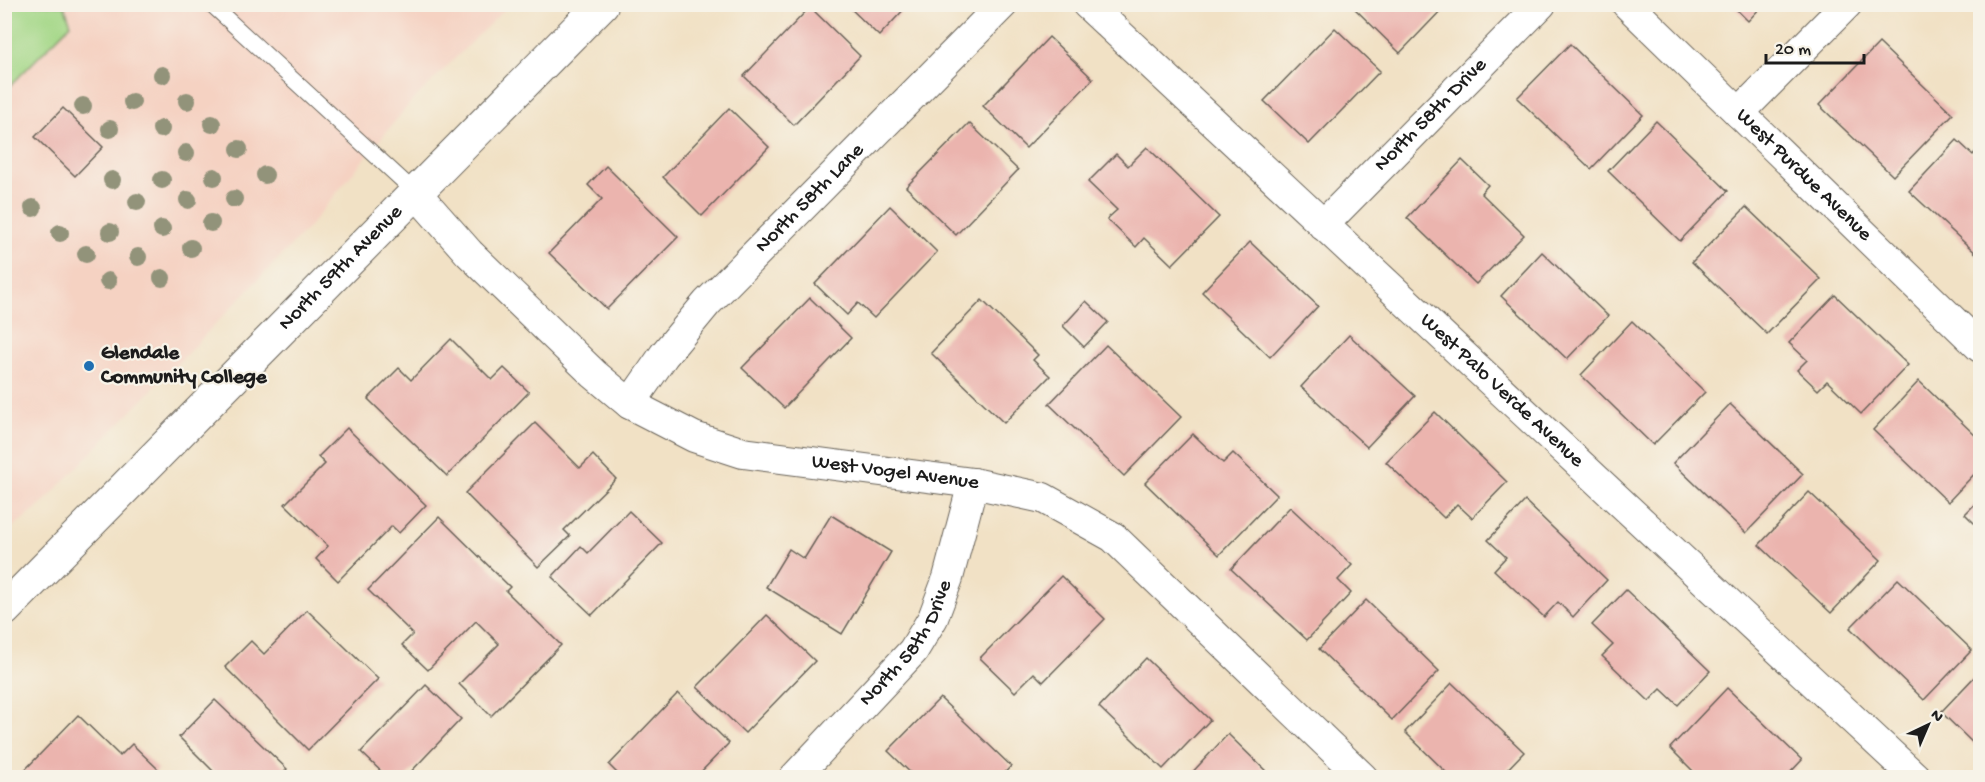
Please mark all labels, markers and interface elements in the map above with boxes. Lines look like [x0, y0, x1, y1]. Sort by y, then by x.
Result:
scale bar [1766, 27, 1864, 65]
text: 20 m [1775, 40, 1811, 61]
street label: North 58th Drive [1370, 52, 1494, 178]
street label: West Purdue Avenue [1730, 104, 1878, 248]
street label: North 58th Lane [751, 138, 871, 259]
street label: North 59th Avenue [274, 199, 409, 336]
street label: West Palo Verde Avenue [1414, 308, 1589, 474]
place label: Glendale Community College [100, 342, 268, 391]
marker: Glendale Community College [82, 359, 96, 373]
street label: West Vogel Avenue [810, 450, 982, 497]
street label: North 58th Drive [855, 576, 959, 712]
north arrow [1898, 695, 1958, 755]
text: N [1926, 706, 1947, 728]

